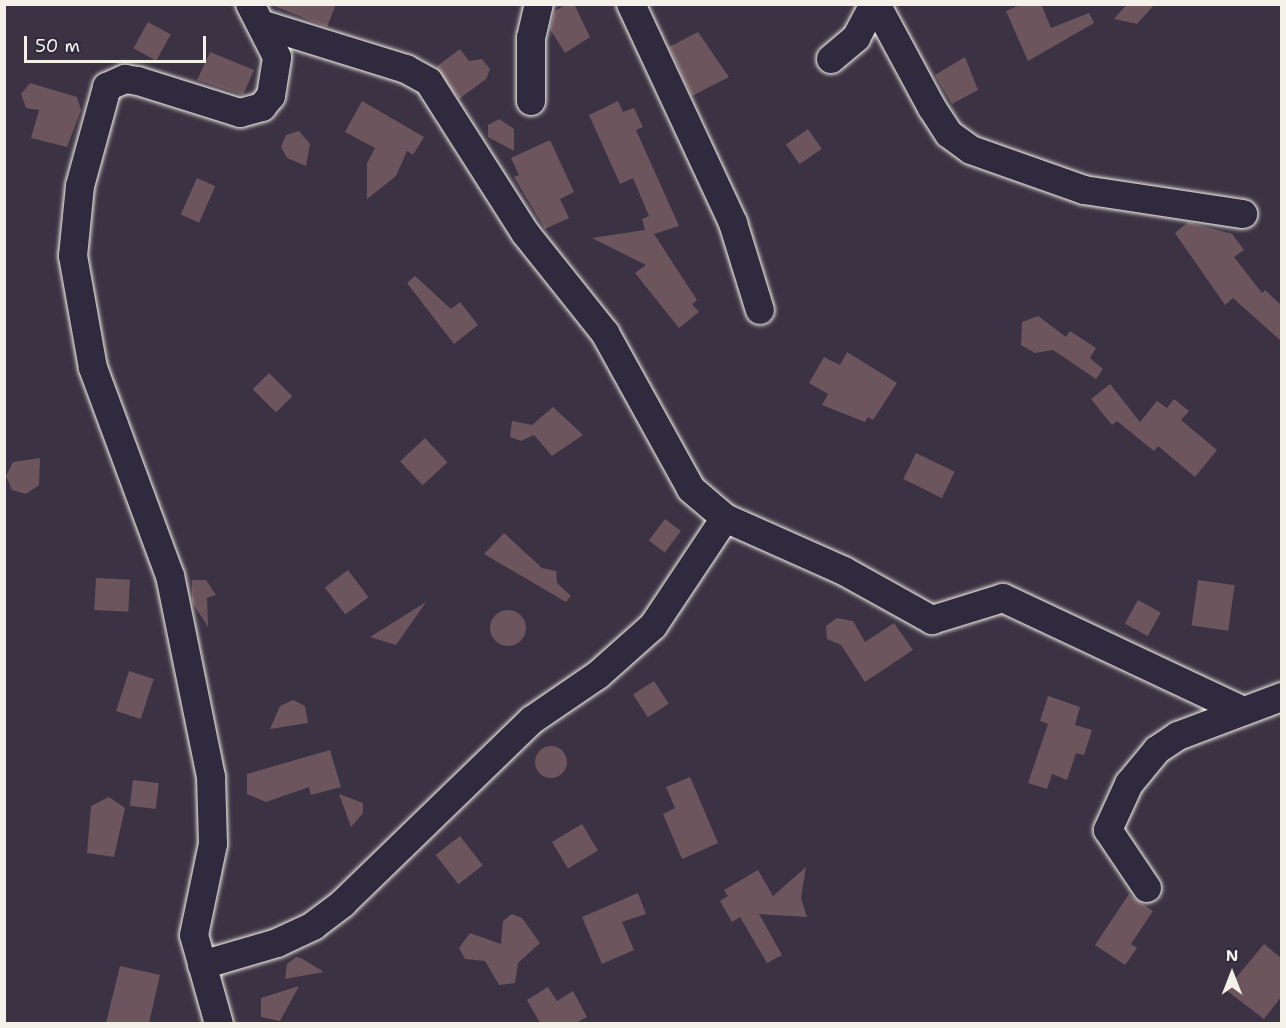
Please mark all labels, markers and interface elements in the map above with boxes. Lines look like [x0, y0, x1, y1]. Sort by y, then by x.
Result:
scale bar [27, 24, 208, 62]
text: 50 m [35, 34, 80, 58]
north arrow [1202, 944, 1262, 1004]
text: N [1226, 945, 1238, 966]

